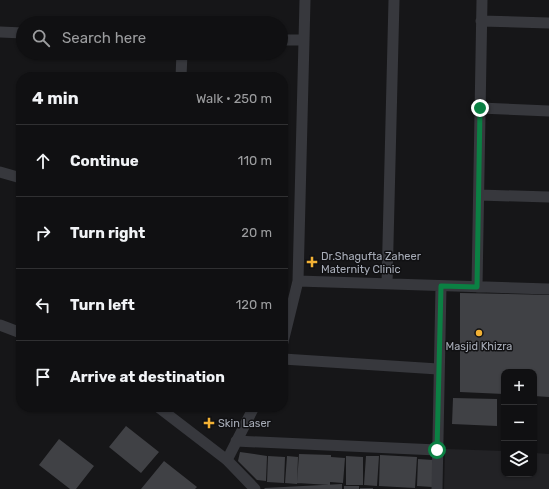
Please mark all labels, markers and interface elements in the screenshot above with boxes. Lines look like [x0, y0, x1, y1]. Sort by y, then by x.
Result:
search box [16, 16, 288, 60]
icon: search [30, 27, 52, 49]
text: Search here [62, 29, 146, 47]
text: 4 min [32, 88, 79, 108]
text: Walk · 250 m [196, 91, 272, 106]
route end [471, 99, 489, 117]
icon: ahead [32, 150, 54, 172]
text: Continue [70, 152, 139, 170]
text: 110 m [238, 153, 272, 168]
icon: right [32, 222, 54, 244]
text: Turn right [70, 224, 145, 242]
text: 20 m [241, 225, 272, 240]
place label: Dr.Shagufta Zaheer Maternity Clinic [321, 250, 422, 276]
marker: Dr.Shagufta Zaheer Maternity Clinic [306, 256, 318, 268]
icon: left [32, 294, 54, 316]
text: Turn left [70, 296, 135, 314]
text: 120 m [236, 297, 272, 312]
marker: Masjid Khizra [474, 328, 484, 338]
place label: Masjid Khizra [446, 340, 512, 353]
icon: arrive [32, 366, 54, 388]
text: Arrive at destination [70, 368, 225, 386]
map controls [501, 369, 537, 477]
button: + [501, 369, 537, 405]
button: − [501, 405, 537, 441]
marker: Skin Laser [203, 417, 215, 429]
place label: Skin Laser [218, 417, 272, 430]
route start [428, 441, 446, 459]
button: layers [501, 441, 537, 477]

